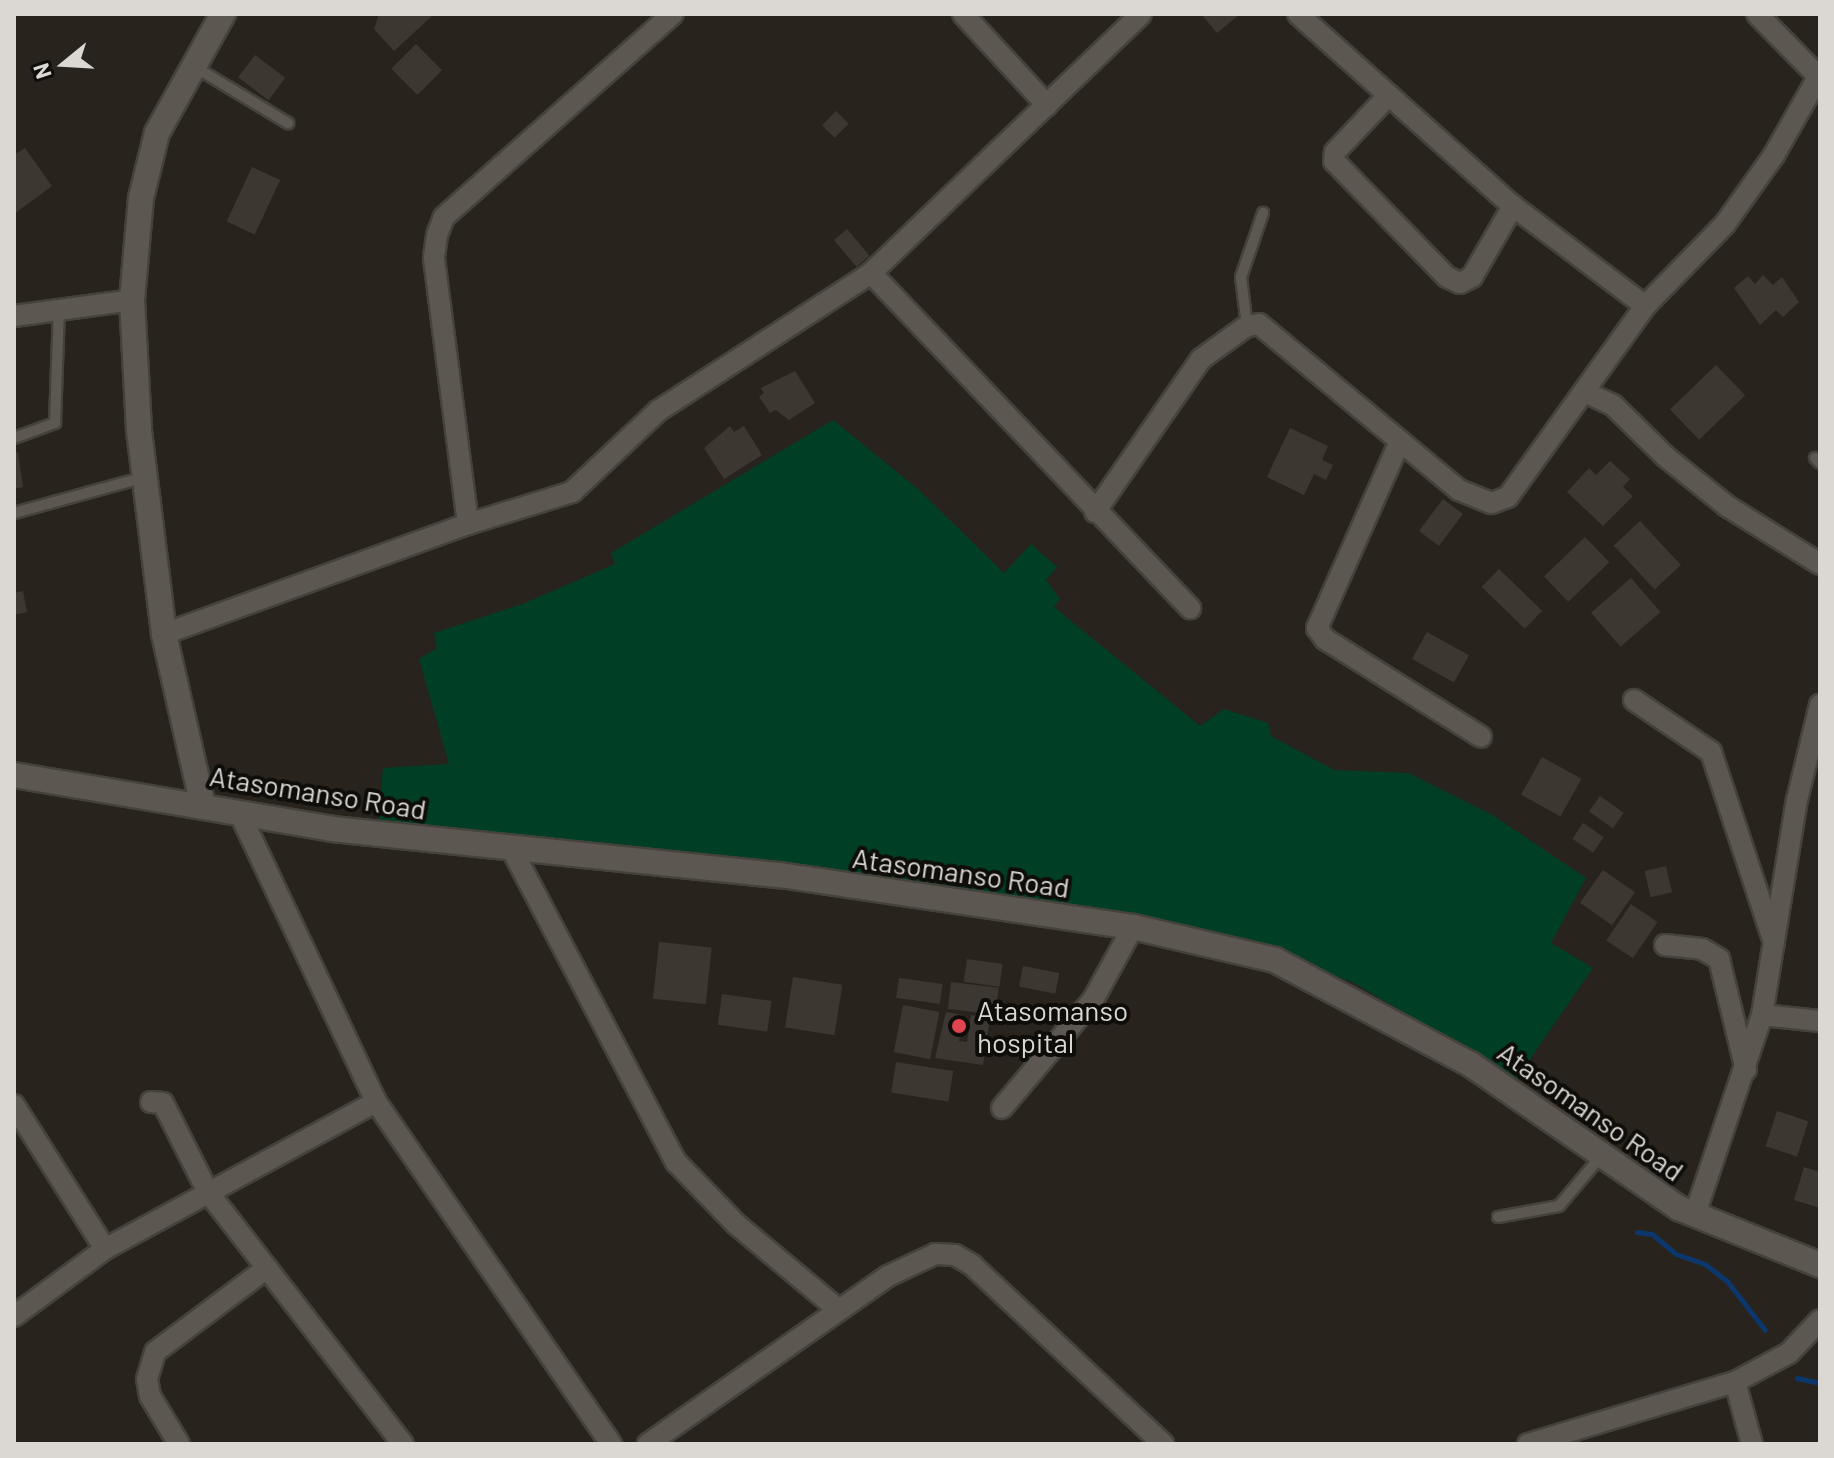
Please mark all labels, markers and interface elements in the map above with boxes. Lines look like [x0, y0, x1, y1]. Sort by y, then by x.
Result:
north arrow [24, 24, 104, 104]
text: N [27, 60, 56, 82]
street label: Atasomanso Road [207, 758, 429, 826]
street label: Atasomanso Road [850, 840, 1072, 904]
place label: Atasomanso hospital [977, 993, 1128, 1059]
marker: Atasomanso hospital [948, 1015, 970, 1037]
street label: Atasomanso Road [1492, 1035, 1690, 1187]

